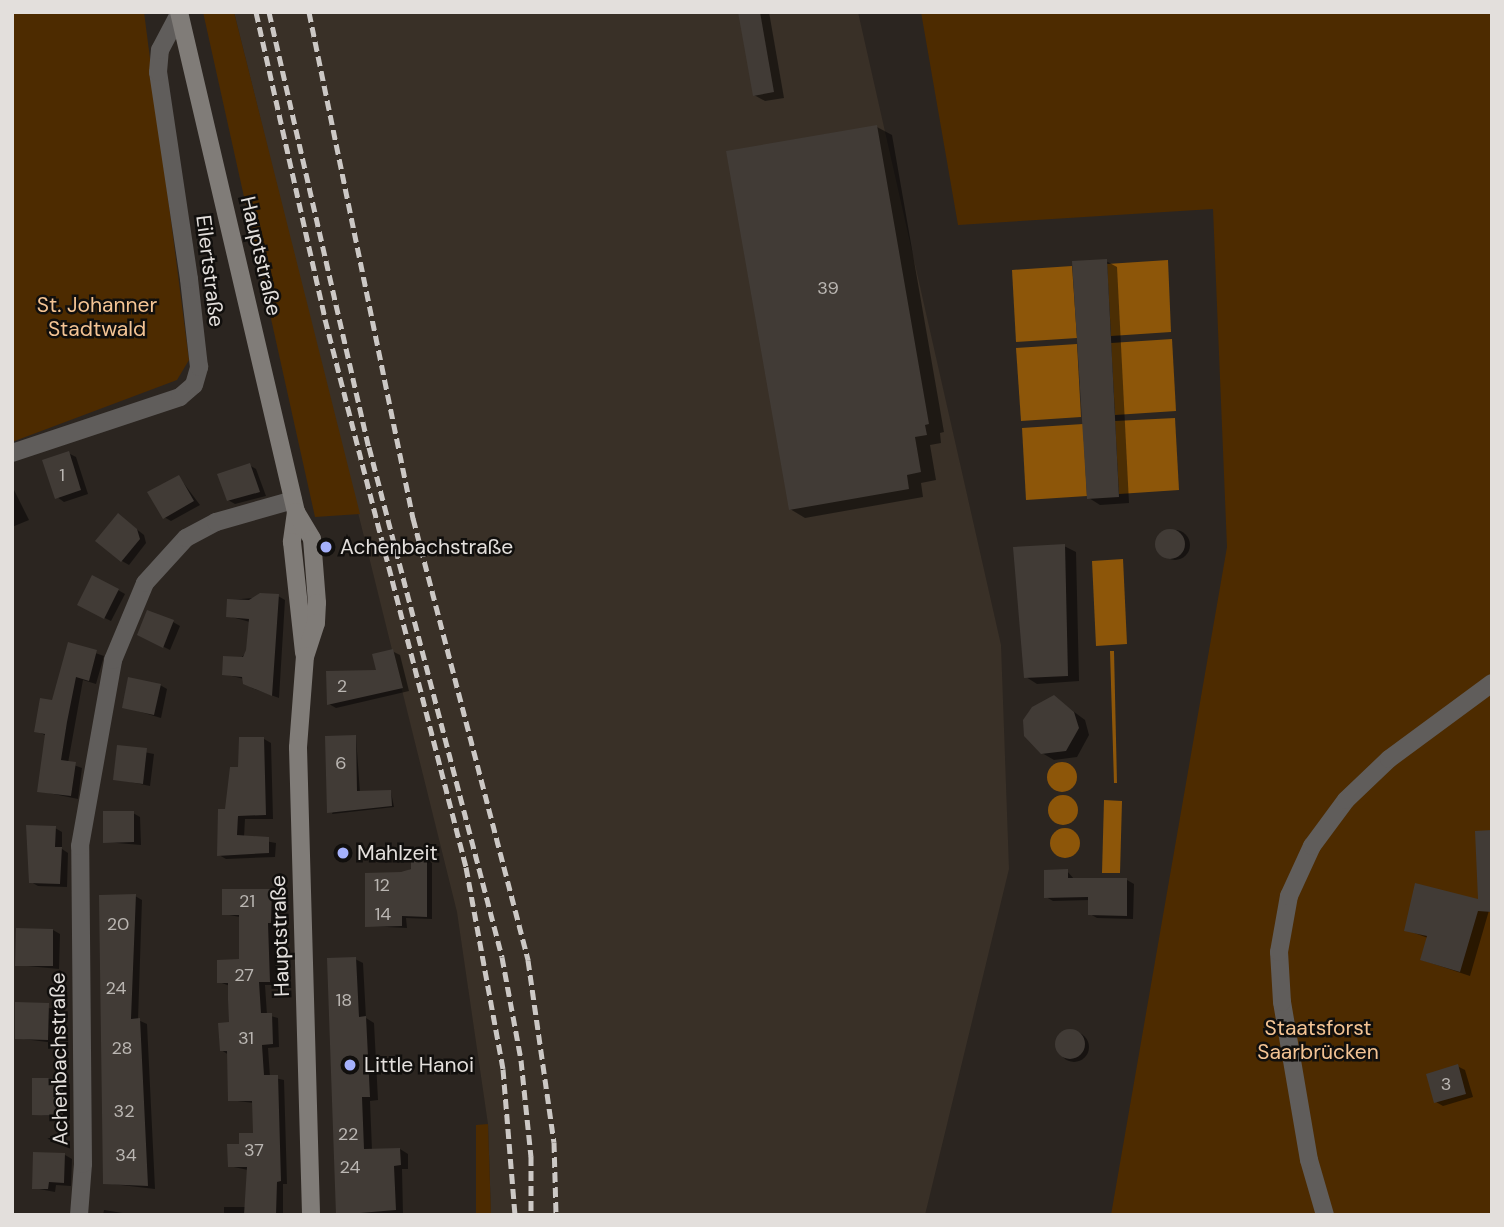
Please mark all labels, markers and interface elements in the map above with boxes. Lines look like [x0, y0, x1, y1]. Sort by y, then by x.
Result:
street label: Hauptstraße [235, 194, 287, 318]
street label: Eilertstraße [191, 214, 229, 328]
house number: 39 [817, 277, 839, 299]
park label: St. Johanner Stadtwald [37, 292, 157, 342]
house number: 1 [59, 464, 65, 486]
place label: Achenbachstraße [340, 534, 513, 560]
marker: Achenbachstraße [318, 539, 334, 555]
house number: 2 [337, 675, 347, 697]
house number: 6 [335, 752, 347, 774]
place label: Mahlzeit [357, 840, 438, 866]
marker: Mahlzeit [335, 845, 351, 861]
house number: 12 [374, 874, 390, 896]
street label: Hauptstraße [265, 875, 295, 997]
house number: 21 [239, 890, 255, 912]
house number: 14 [375, 903, 391, 925]
house number: 20 [107, 913, 129, 935]
house number: 27 [234, 964, 254, 986]
street label: Achenbachstraße [45, 972, 73, 1146]
house number: 24 [106, 977, 126, 999]
house number: 18 [336, 989, 352, 1011]
park label: Staatsforst Saarbrücken [1257, 1015, 1379, 1065]
house number: 31 [238, 1027, 254, 1049]
house number: 28 [111, 1037, 133, 1059]
place label: Little Hanoi [364, 1052, 474, 1078]
marker: Little Hanoi [342, 1057, 358, 1073]
house number: 3 [1441, 1073, 1451, 1095]
house number: 32 [113, 1100, 135, 1122]
house number: 22 [338, 1123, 358, 1145]
house number: 37 [244, 1139, 264, 1161]
house number: 34 [115, 1144, 137, 1166]
house number: 24 [340, 1156, 360, 1178]

